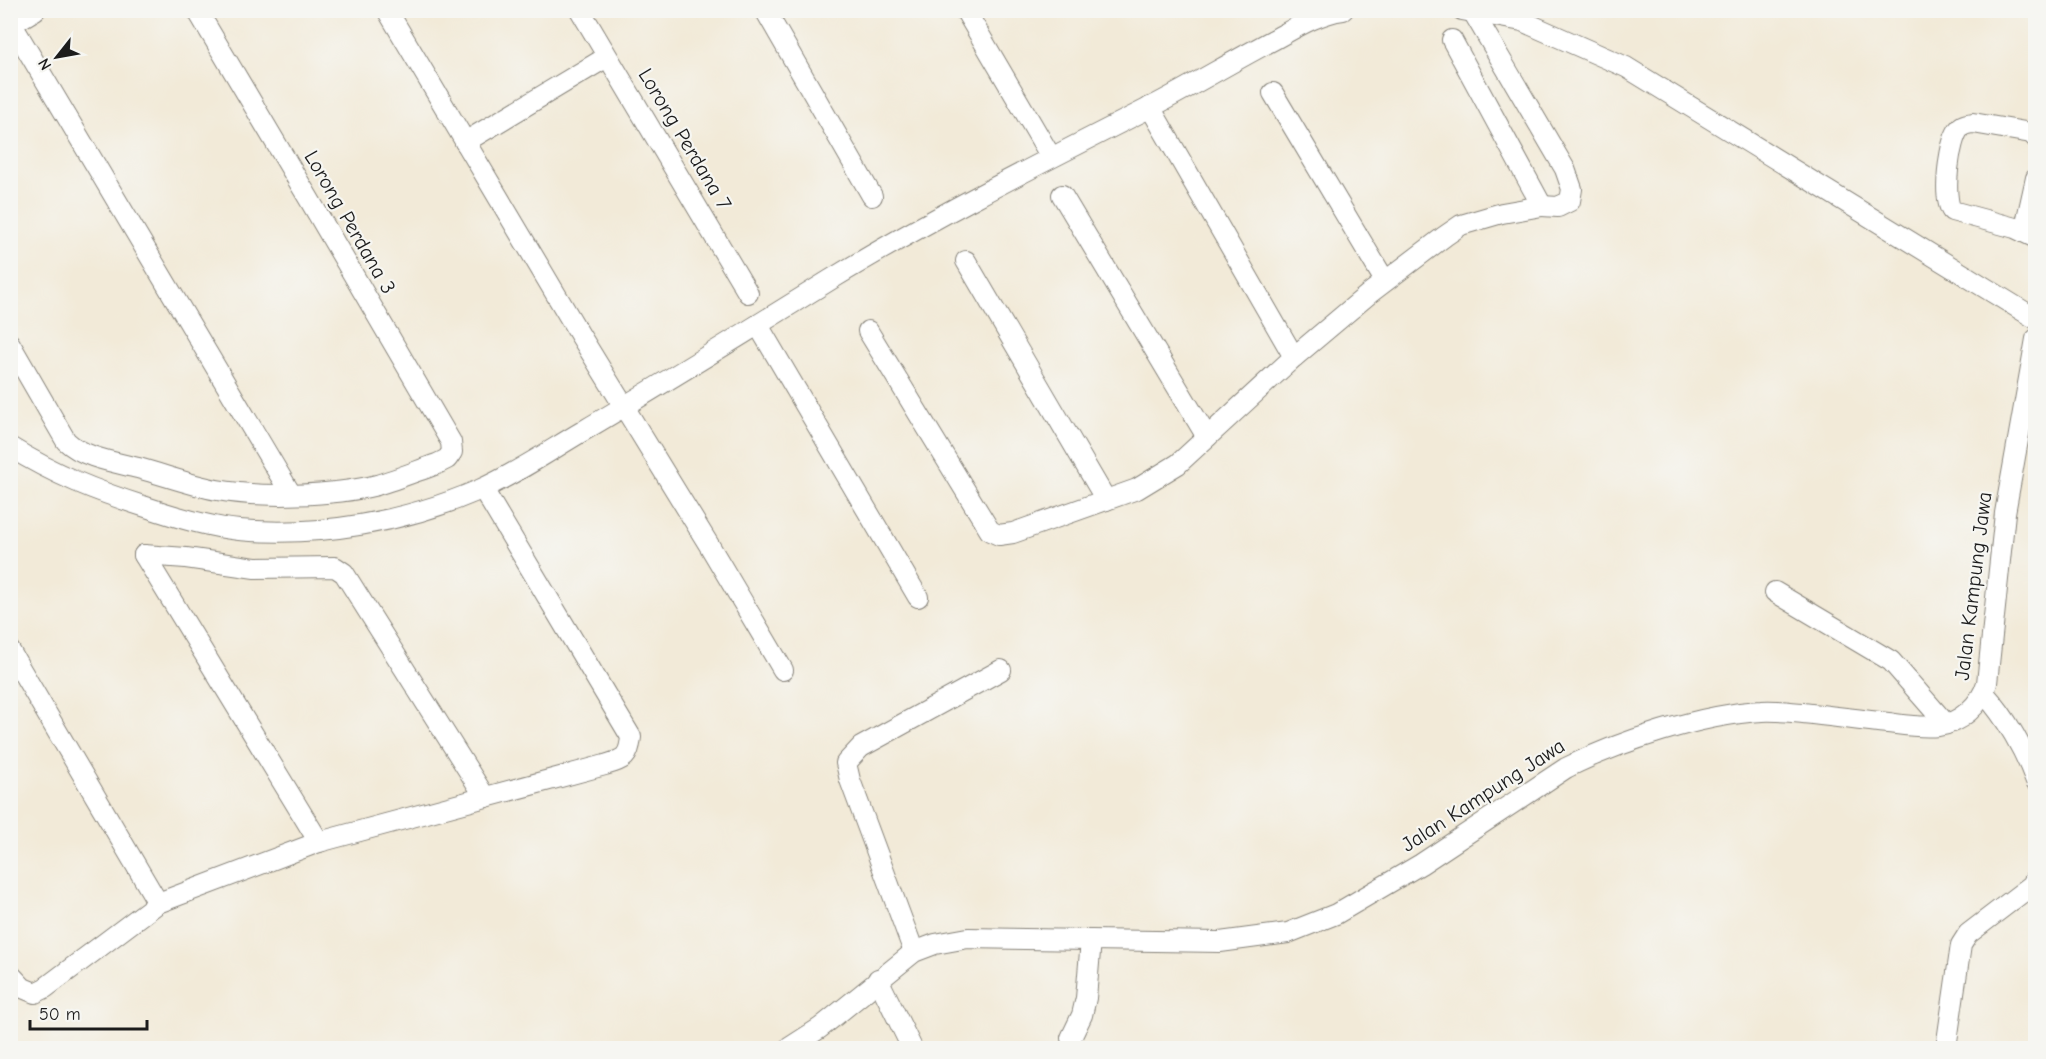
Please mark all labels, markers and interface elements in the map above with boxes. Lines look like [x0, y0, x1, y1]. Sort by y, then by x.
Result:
north arrow [27, 27, 87, 87]
text: N [35, 55, 55, 73]
street label: Lorong Perdana 7 [633, 64, 737, 214]
street label: Lorong Perdana 3 [299, 146, 401, 298]
street label: Jalan Kampung Jawa [1950, 490, 1996, 682]
street label: Jalan Kampung Jawa [1397, 733, 1569, 857]
scale bar [30, 993, 147, 1031]
text: 50 m [39, 1004, 81, 1025]

